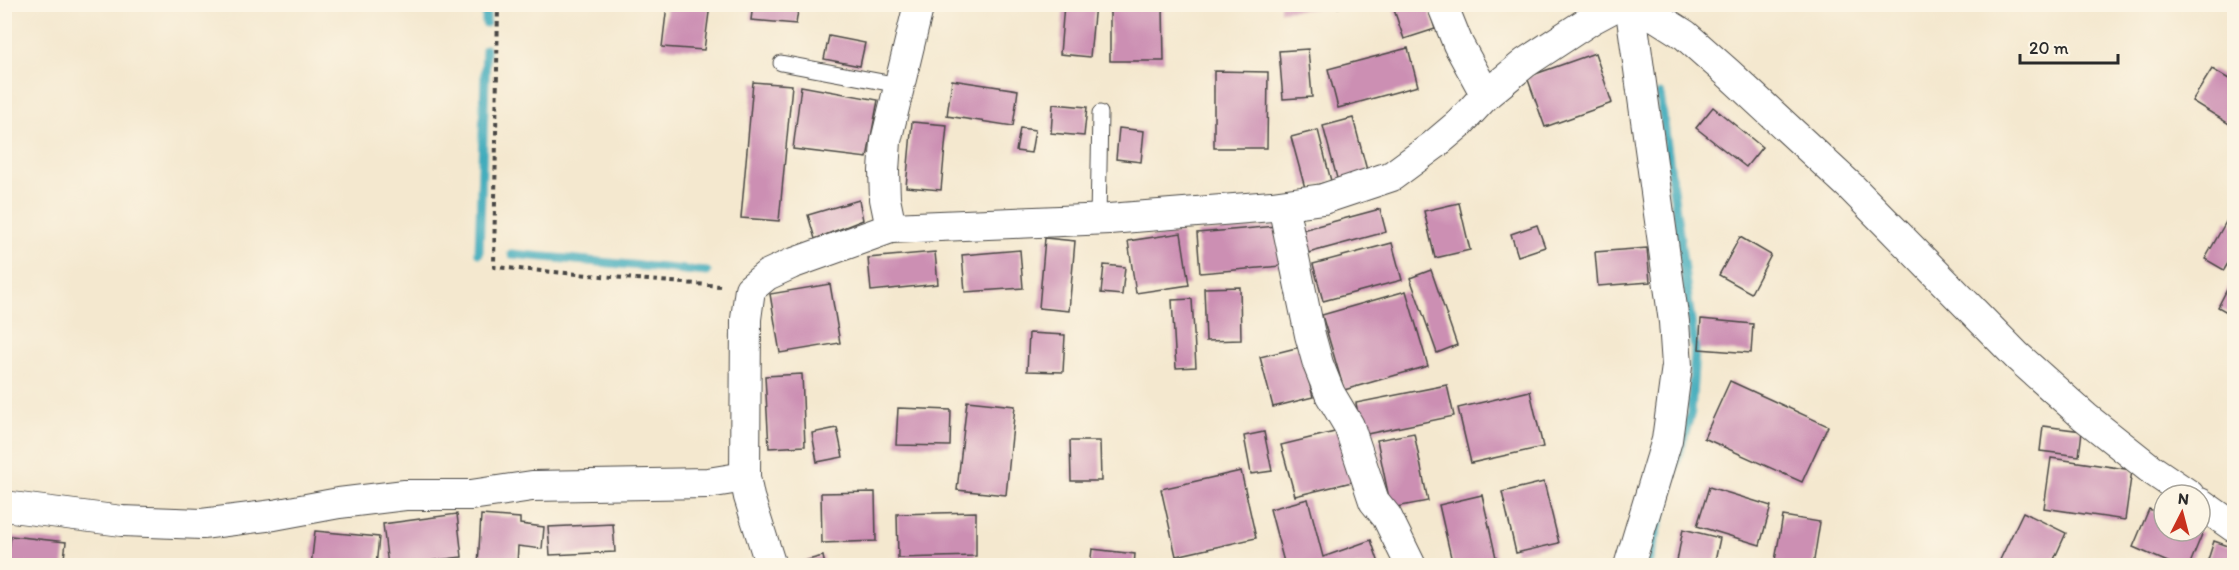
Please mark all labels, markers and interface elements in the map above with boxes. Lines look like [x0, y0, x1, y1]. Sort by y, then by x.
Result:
scale bar [2020, 27, 2118, 65]
text: 20 m [2029, 37, 2069, 59]
north arrow [2152, 483, 2212, 543]
text: N [2177, 489, 2190, 509]

